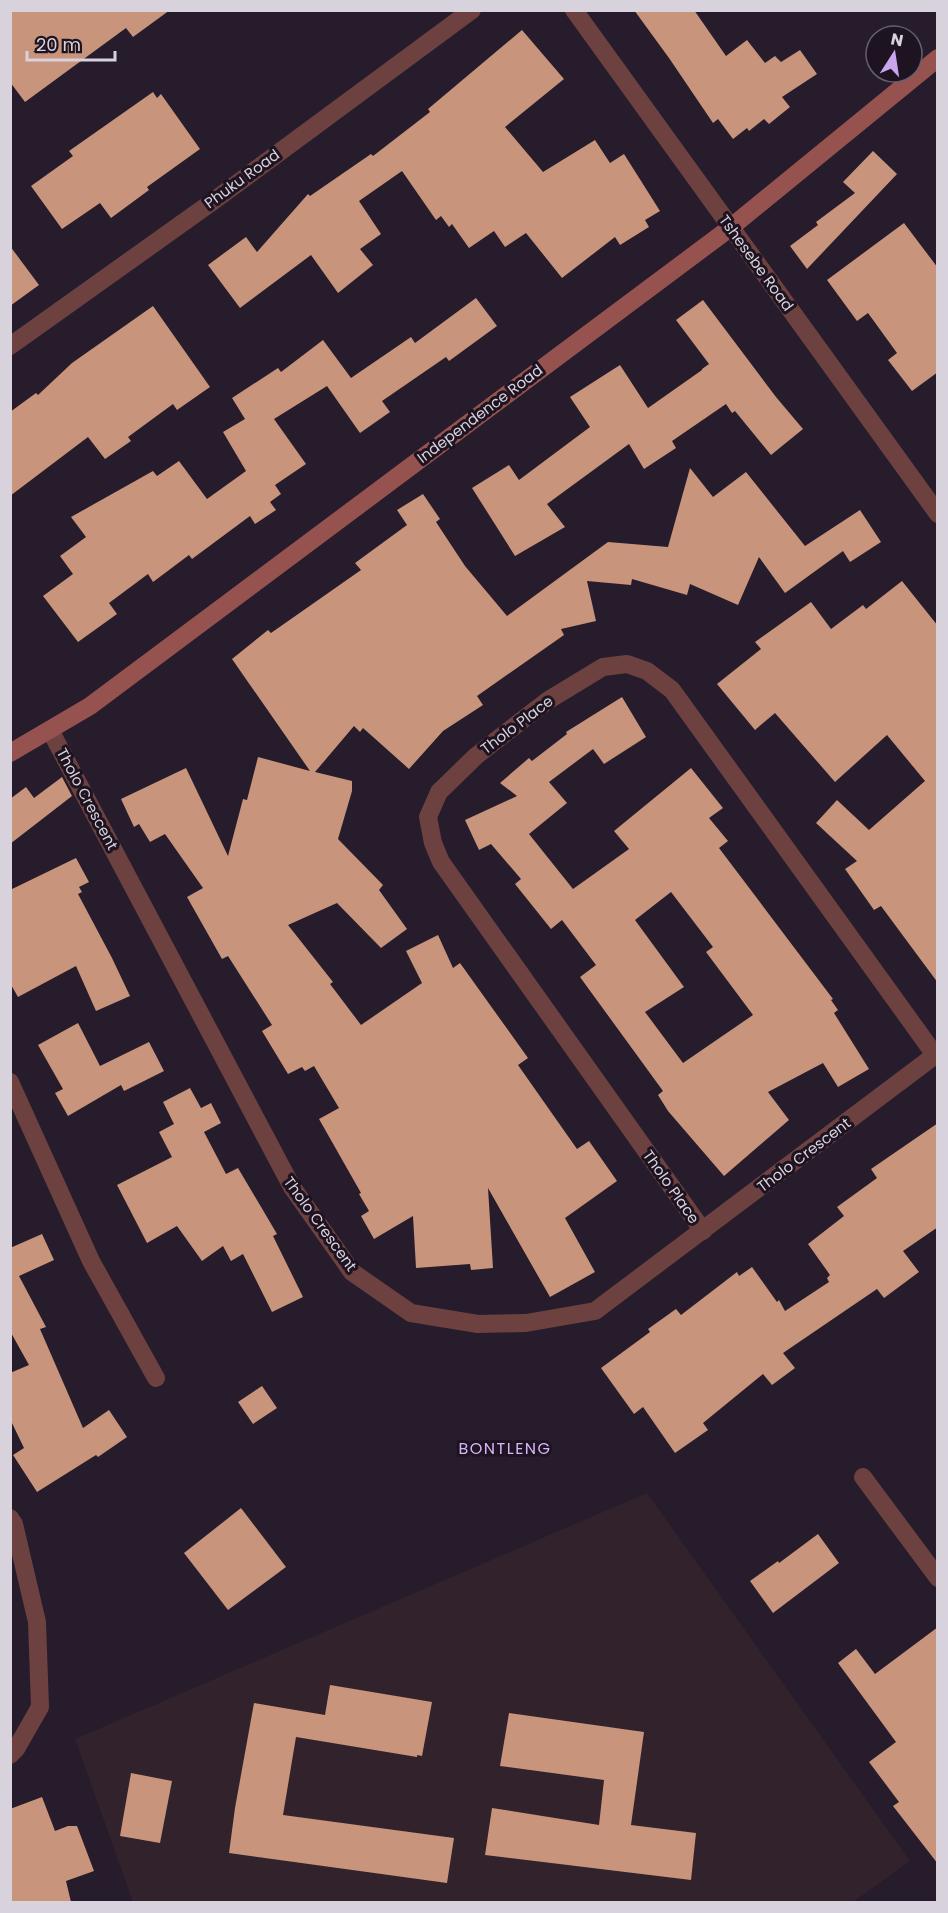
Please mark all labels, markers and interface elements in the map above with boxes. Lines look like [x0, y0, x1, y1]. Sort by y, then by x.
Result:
scale bar [27, 24, 116, 62]
north arrow [864, 24, 924, 84]
text: N [889, 27, 905, 52]
text: 20 m [36, 32, 81, 57]
street label: Phuku Road [200, 144, 284, 213]
street label: Tshesebe Road [714, 210, 799, 315]
street label: Independence Road [413, 359, 547, 468]
street label: Tholo Place [476, 690, 557, 759]
street label: Tholo Crescent [52, 744, 123, 853]
street label: Tholo Crescent [753, 1112, 855, 1197]
street label: Tholo Place [638, 1146, 705, 1228]
street label: Tholo Crescent [279, 1172, 362, 1275]
district label: BONTLENG [458, 1437, 552, 1460]

